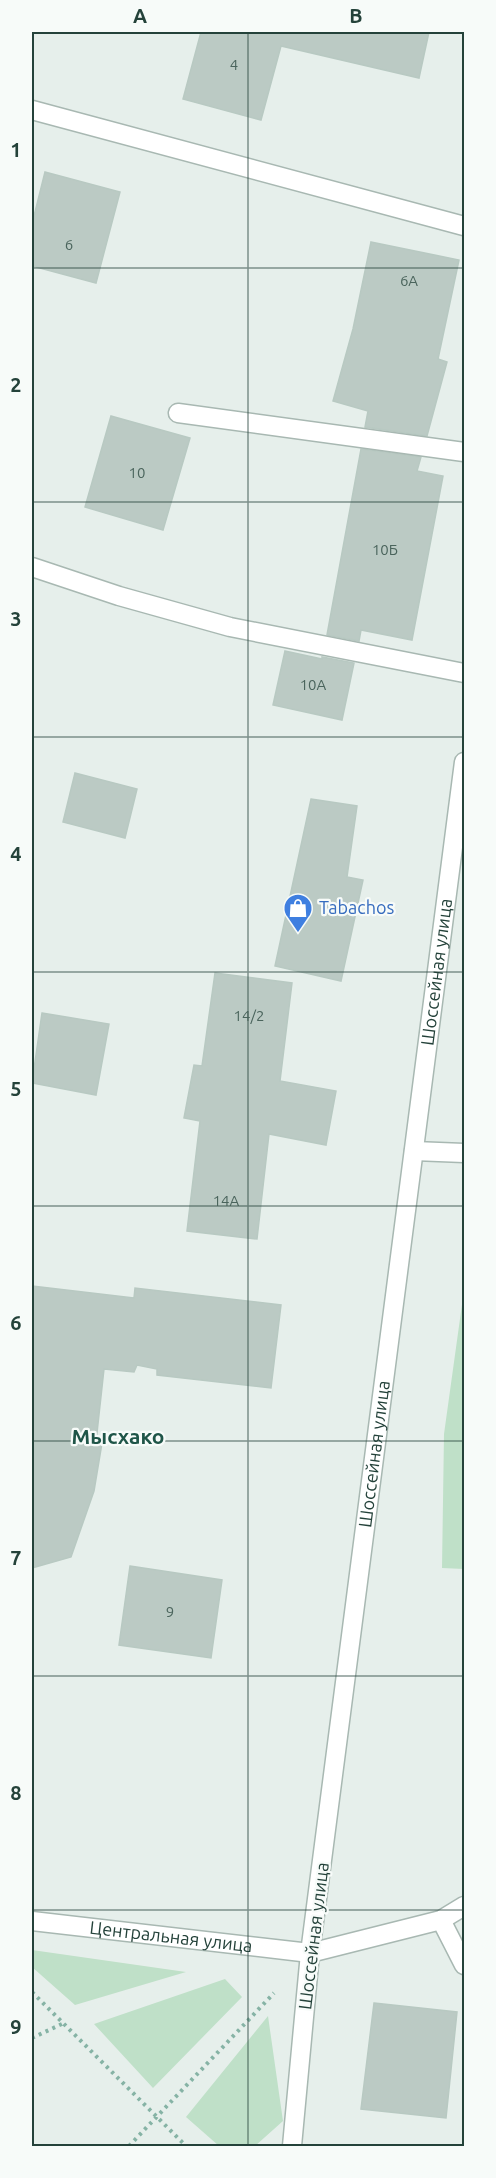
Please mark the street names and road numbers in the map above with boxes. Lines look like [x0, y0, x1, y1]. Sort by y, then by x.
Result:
street label: Шоссейная улица [416, 897, 455, 1047]
street label: Шоссейная улица [354, 1379, 393, 1529]
street label: Шоссейная улица [294, 1861, 332, 2011]
street label: Центральная улица [89, 1917, 254, 1955]

